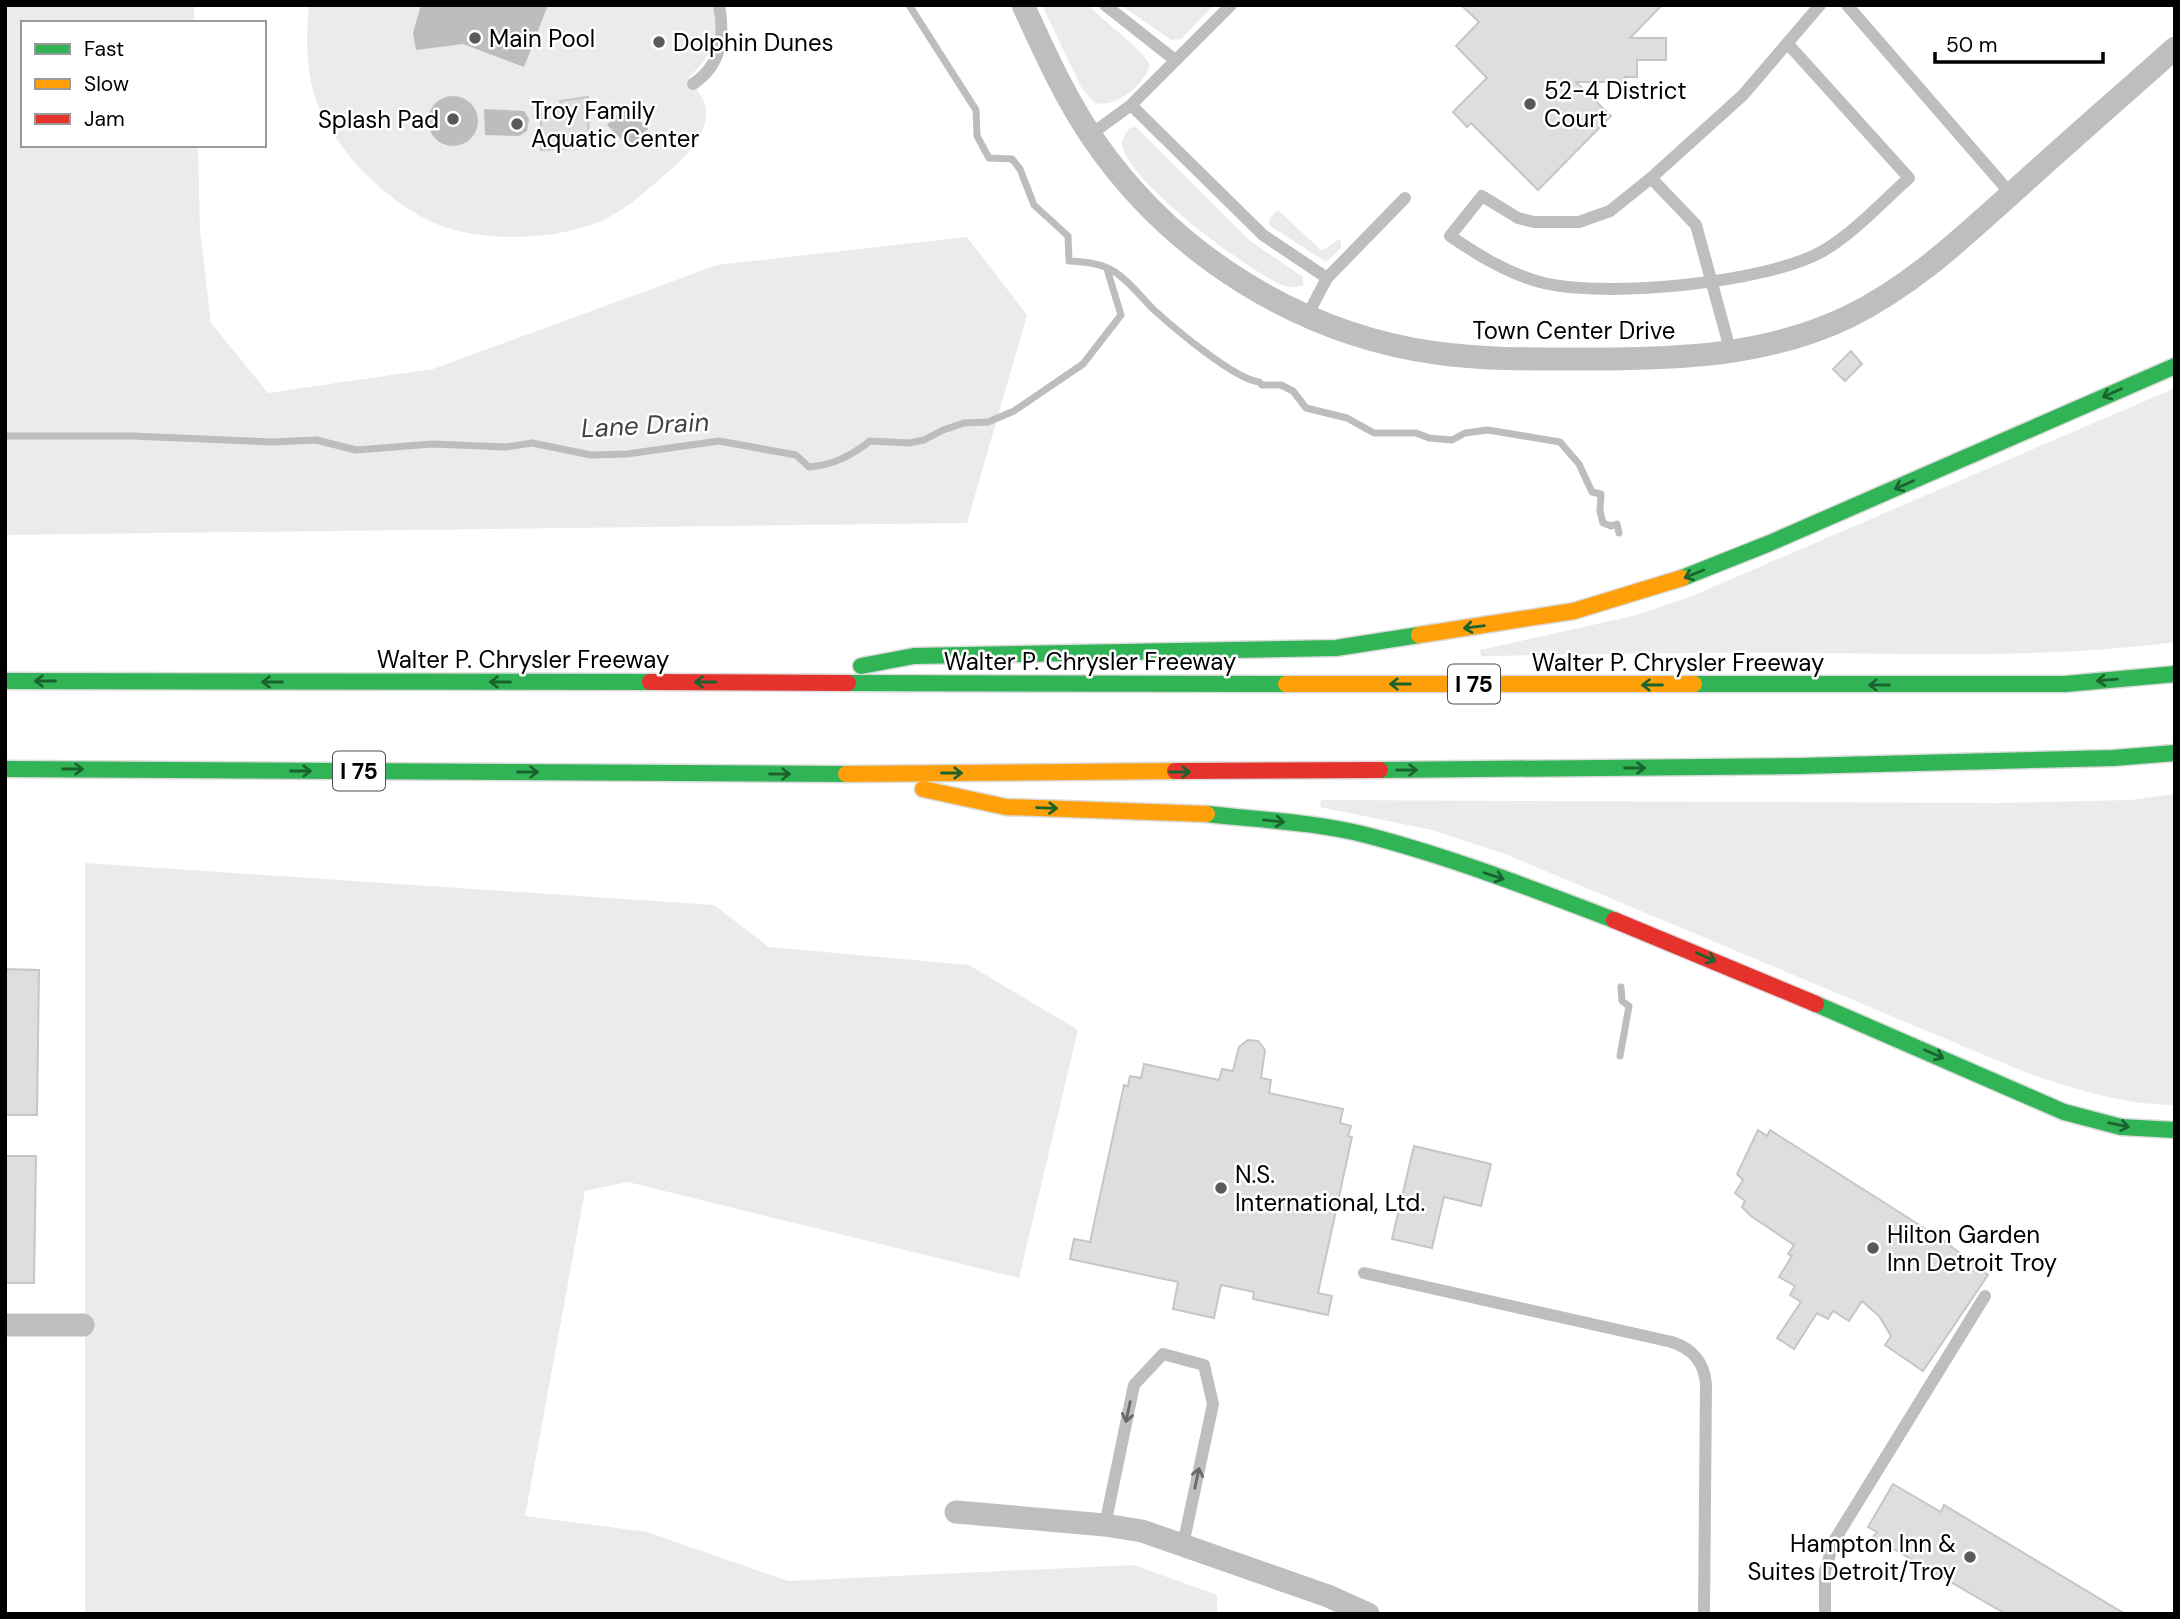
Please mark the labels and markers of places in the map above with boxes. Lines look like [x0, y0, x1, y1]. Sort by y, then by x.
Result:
place label: Main Pool [489, 23, 595, 54]
place label: Dolphin Dunes [673, 27, 834, 58]
marker: Main Pool [467, 30, 483, 46]
marker: Dolphin Dunes [651, 34, 667, 50]
place label: 52-4 District Court [1544, 75, 1687, 134]
place label: Troy Family Aquatic Center [531, 95, 699, 154]
marker: 52-4 District Court [1522, 96, 1538, 112]
place label: Splash Pad [318, 104, 439, 135]
marker: Splash Pad [445, 111, 461, 127]
marker: Troy Family Aquatic Center [509, 116, 525, 132]
place label: N.S. International, Ltd. [1235, 1159, 1425, 1218]
marker: N.S. International, Ltd. [1213, 1180, 1229, 1196]
place label: Hilton Garden Inn Detroit Troy [1887, 1219, 2057, 1278]
marker: Hilton Garden Inn Detroit Troy [1865, 1240, 1881, 1256]
place label: Hampton Inn & Suites Detroit/Troy [1747, 1528, 1956, 1587]
marker: Hampton Inn & Suites Detroit/Troy [1962, 1549, 1978, 1565]

